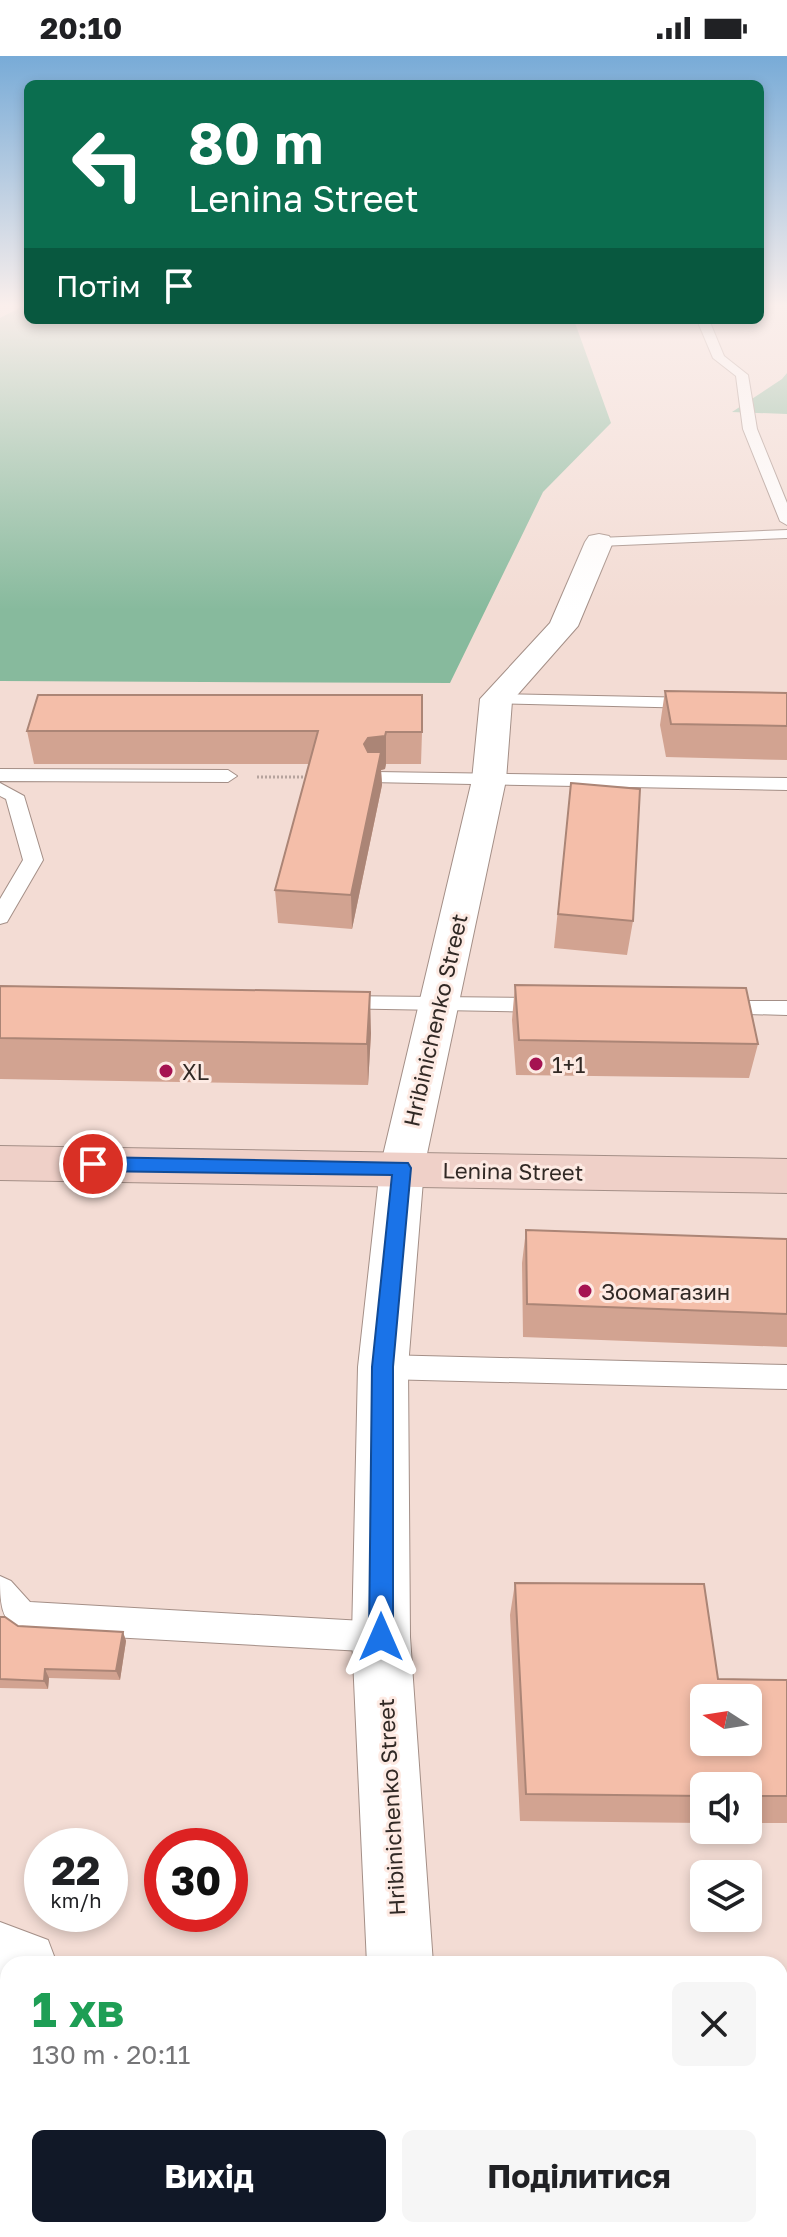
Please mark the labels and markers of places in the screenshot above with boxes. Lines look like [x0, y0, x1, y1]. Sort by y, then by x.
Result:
place label: 1+1 [552, 1051, 586, 1078]
marker: 1+1 [527, 1055, 545, 1073]
place label: XL [182, 1058, 210, 1085]
marker: XL [157, 1062, 175, 1080]
pin [59, 1130, 127, 1198]
place label: Зоомагазин [601, 1278, 730, 1305]
marker: Зоомагазин [576, 1282, 594, 1300]

